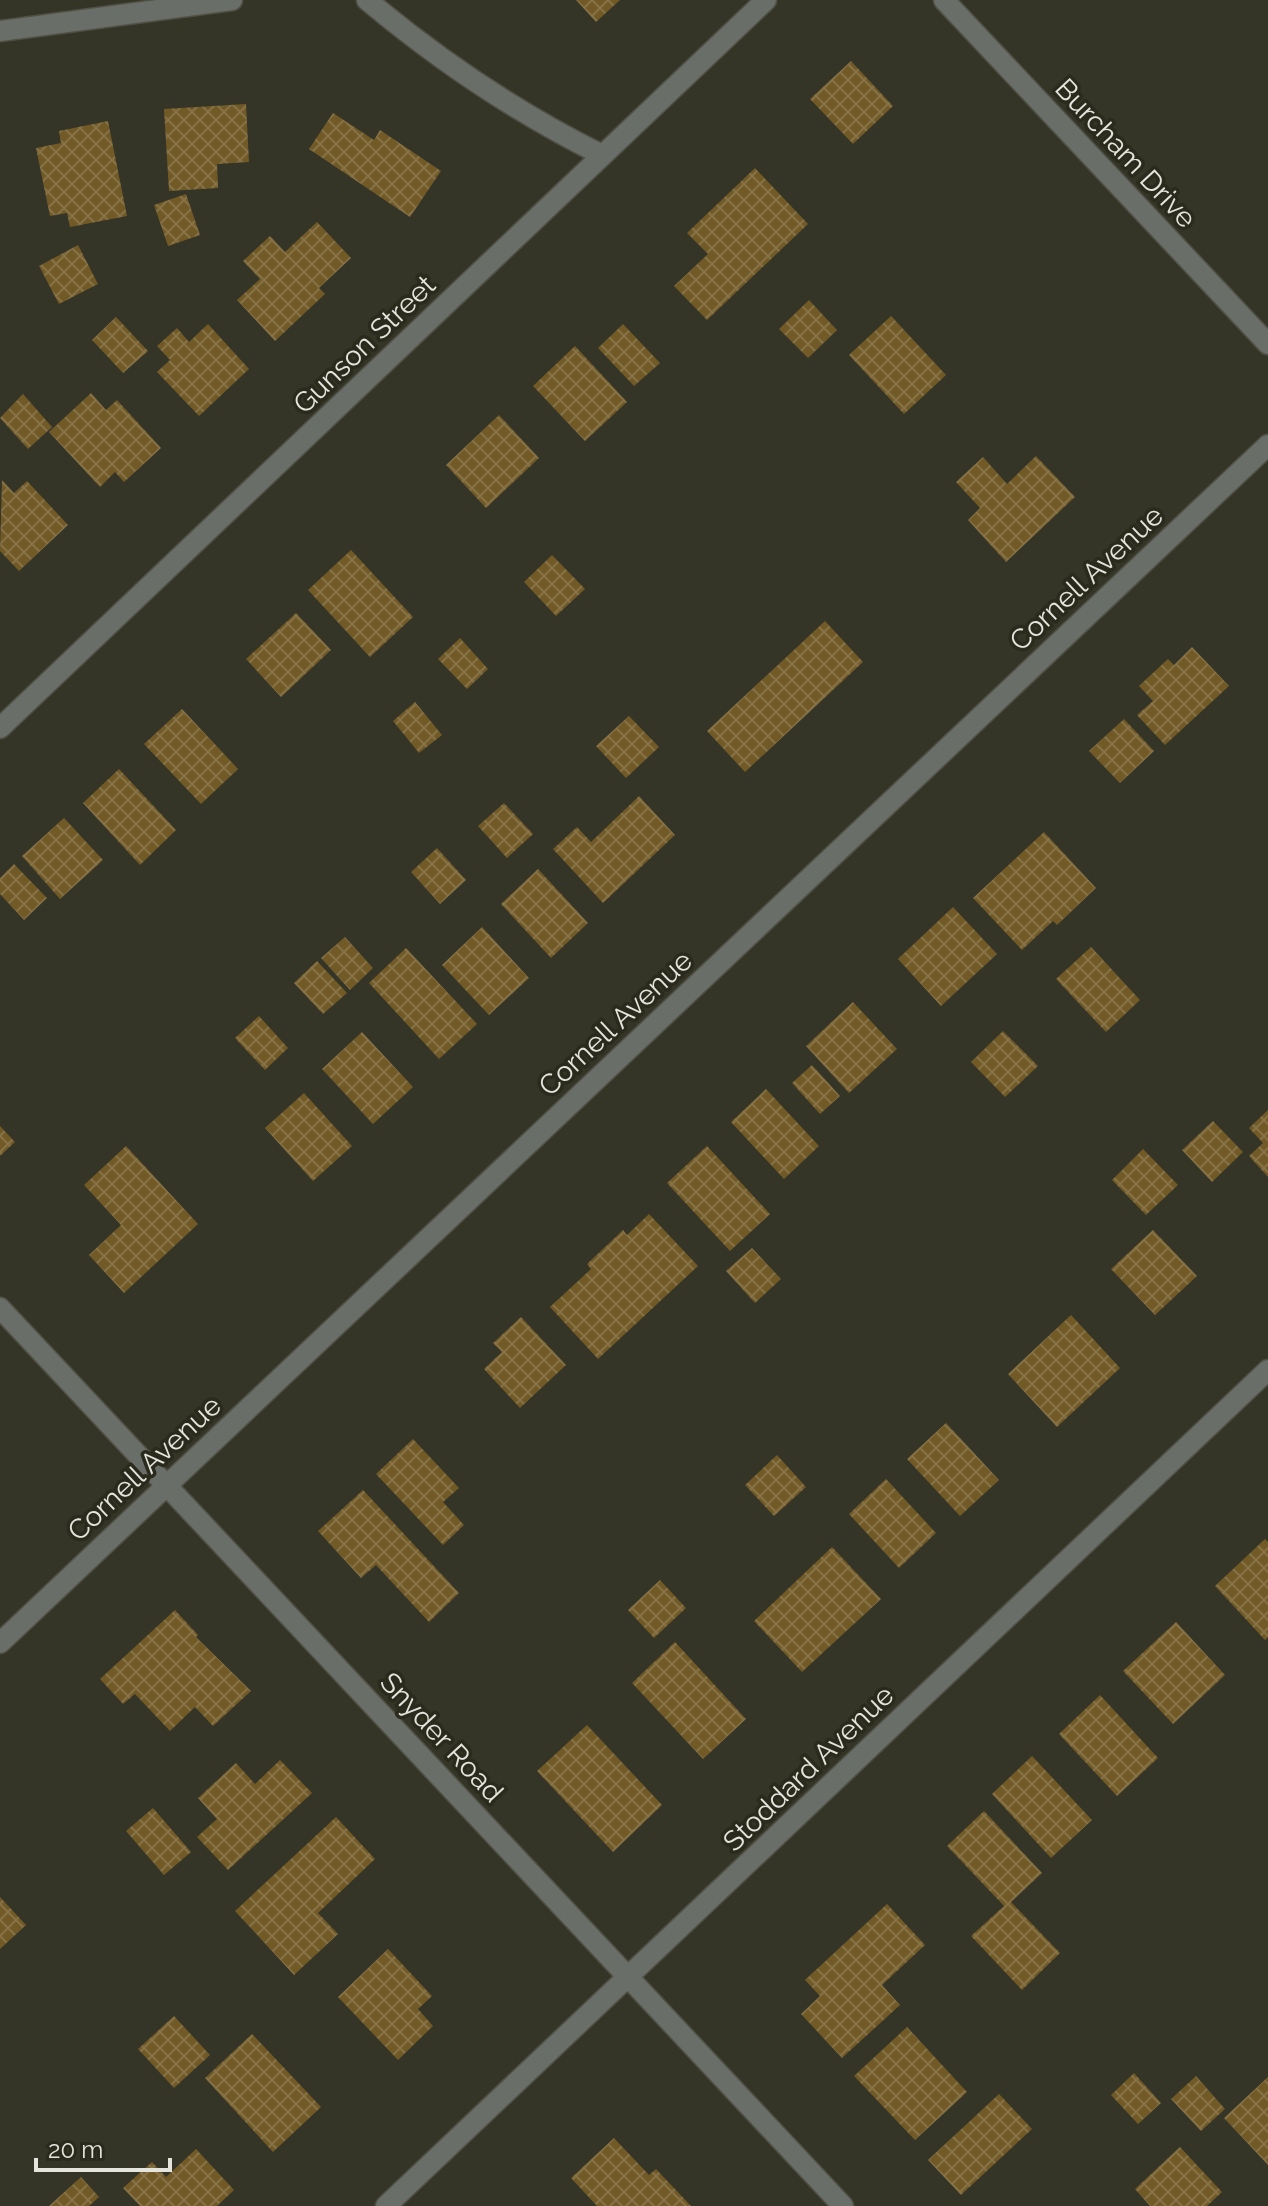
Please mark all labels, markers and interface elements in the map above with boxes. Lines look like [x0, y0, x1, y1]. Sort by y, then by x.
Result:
street label: Burcham Drive [1048, 72, 1203, 235]
street label: Gunson Street [287, 268, 443, 420]
street label: Cornell Avenue [1003, 499, 1170, 658]
street label: Cornell Avenue [532, 944, 699, 1103]
street label: Cornell Avenue [61, 1389, 228, 1548]
street label: Snyder Road [373, 1666, 510, 1809]
street label: Stoddard Avenue [716, 1679, 900, 1858]
scale bar [36, 2122, 170, 2172]
text: 20 m [48, 2135, 103, 2164]

